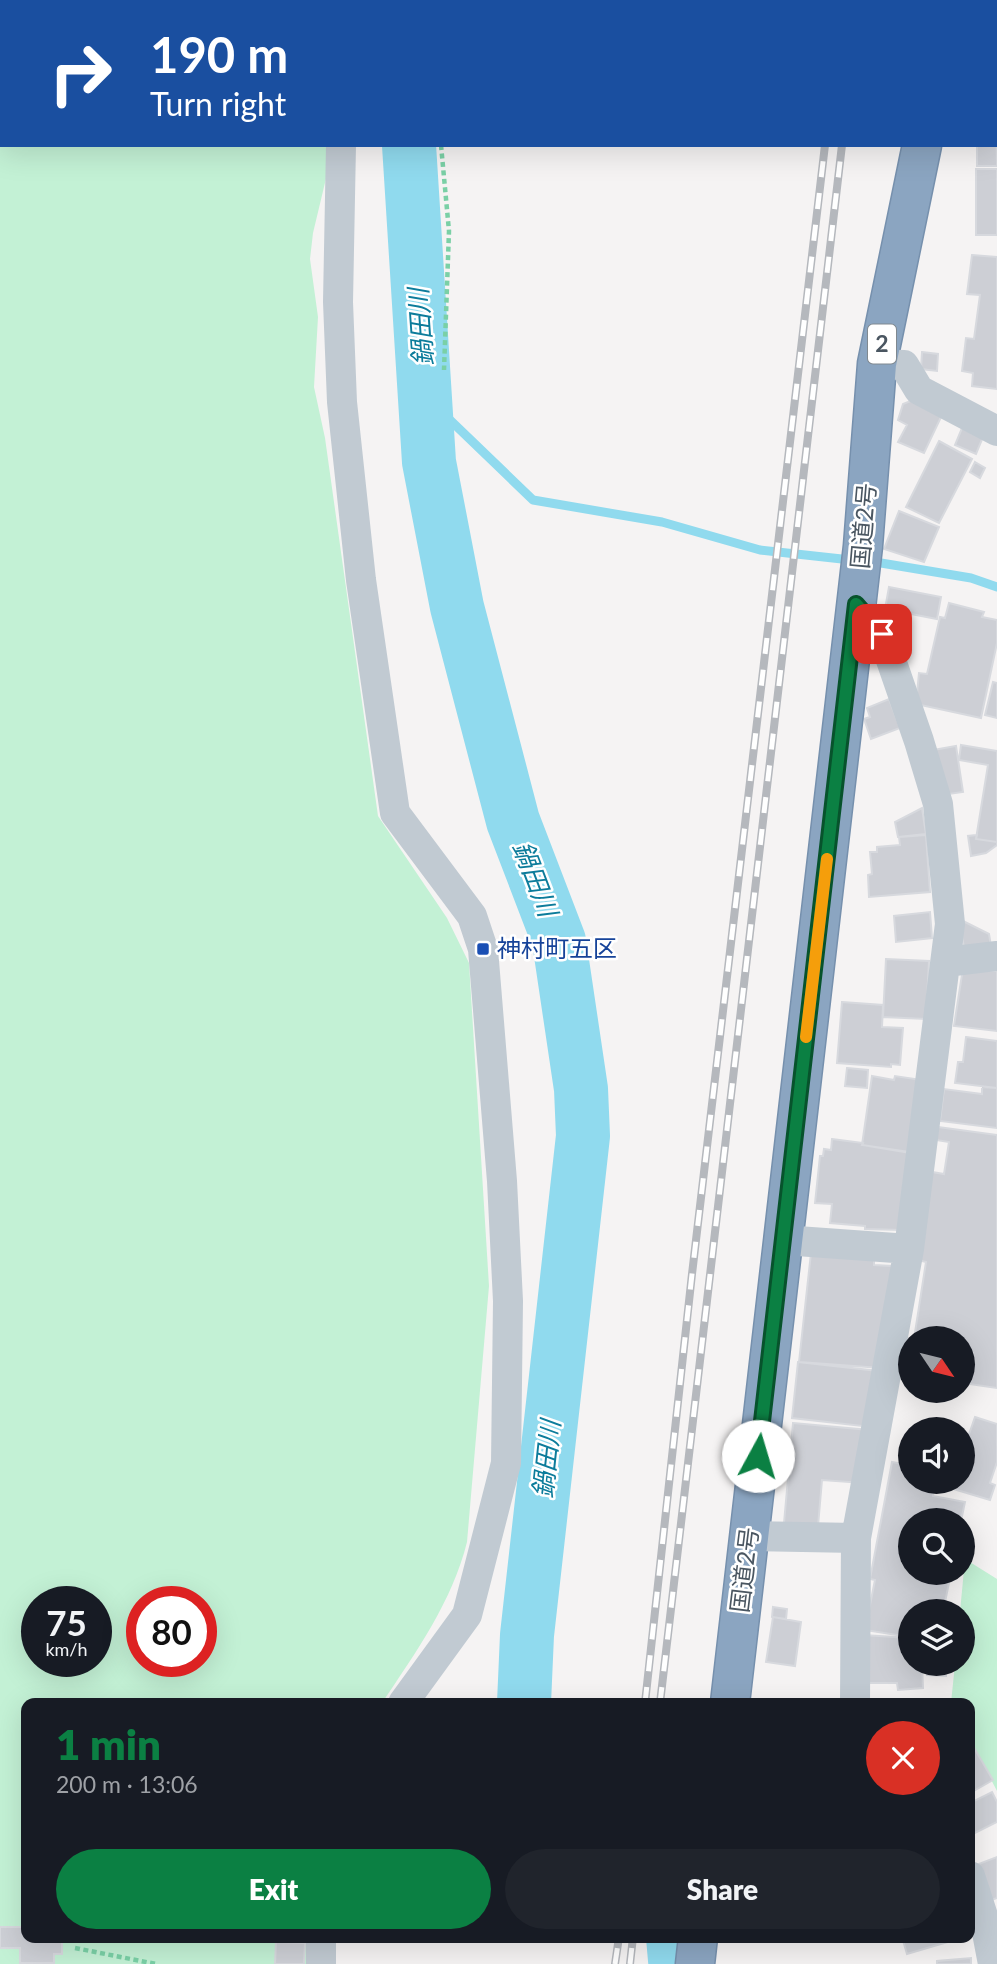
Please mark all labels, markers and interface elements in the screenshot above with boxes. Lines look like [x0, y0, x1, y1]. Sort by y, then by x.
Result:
text: 190 m [150, 25, 288, 83]
icon: right [35, 28, 126, 119]
text: Turn right [150, 84, 286, 123]
water label: 鍋田川 [401, 284, 439, 367]
road number: 2 [868, 324, 896, 364]
street label: 国道2号 [844, 482, 881, 570]
pin [852, 604, 912, 664]
icon: arrive [863, 615, 901, 653]
water label: 鍋田川 [507, 836, 566, 924]
place label: 神村町五区 [497, 933, 617, 962]
marker: 神村町五区 [475, 941, 491, 957]
north arrow [898, 1326, 975, 1404]
map controls [898, 1326, 975, 1676]
water label: 鍋田川 [526, 1415, 566, 1499]
button: sound [898, 1417, 975, 1494]
position arrow [721, 1419, 795, 1493]
button: search [898, 1508, 975, 1585]
street label: 国道2号 [724, 1525, 763, 1614]
speed limit sign: 80 [126, 1586, 217, 1677]
button: layers [898, 1599, 975, 1676]
text: 75 [46, 1601, 87, 1643]
text: km/h [45, 1638, 88, 1660]
text: 1 min [56, 1719, 161, 1769]
button: close [866, 1721, 940, 1795]
text: 200 m · 13:06 [56, 1770, 198, 1798]
button: Exit [56, 1849, 491, 1929]
button: Share [505, 1849, 940, 1929]

